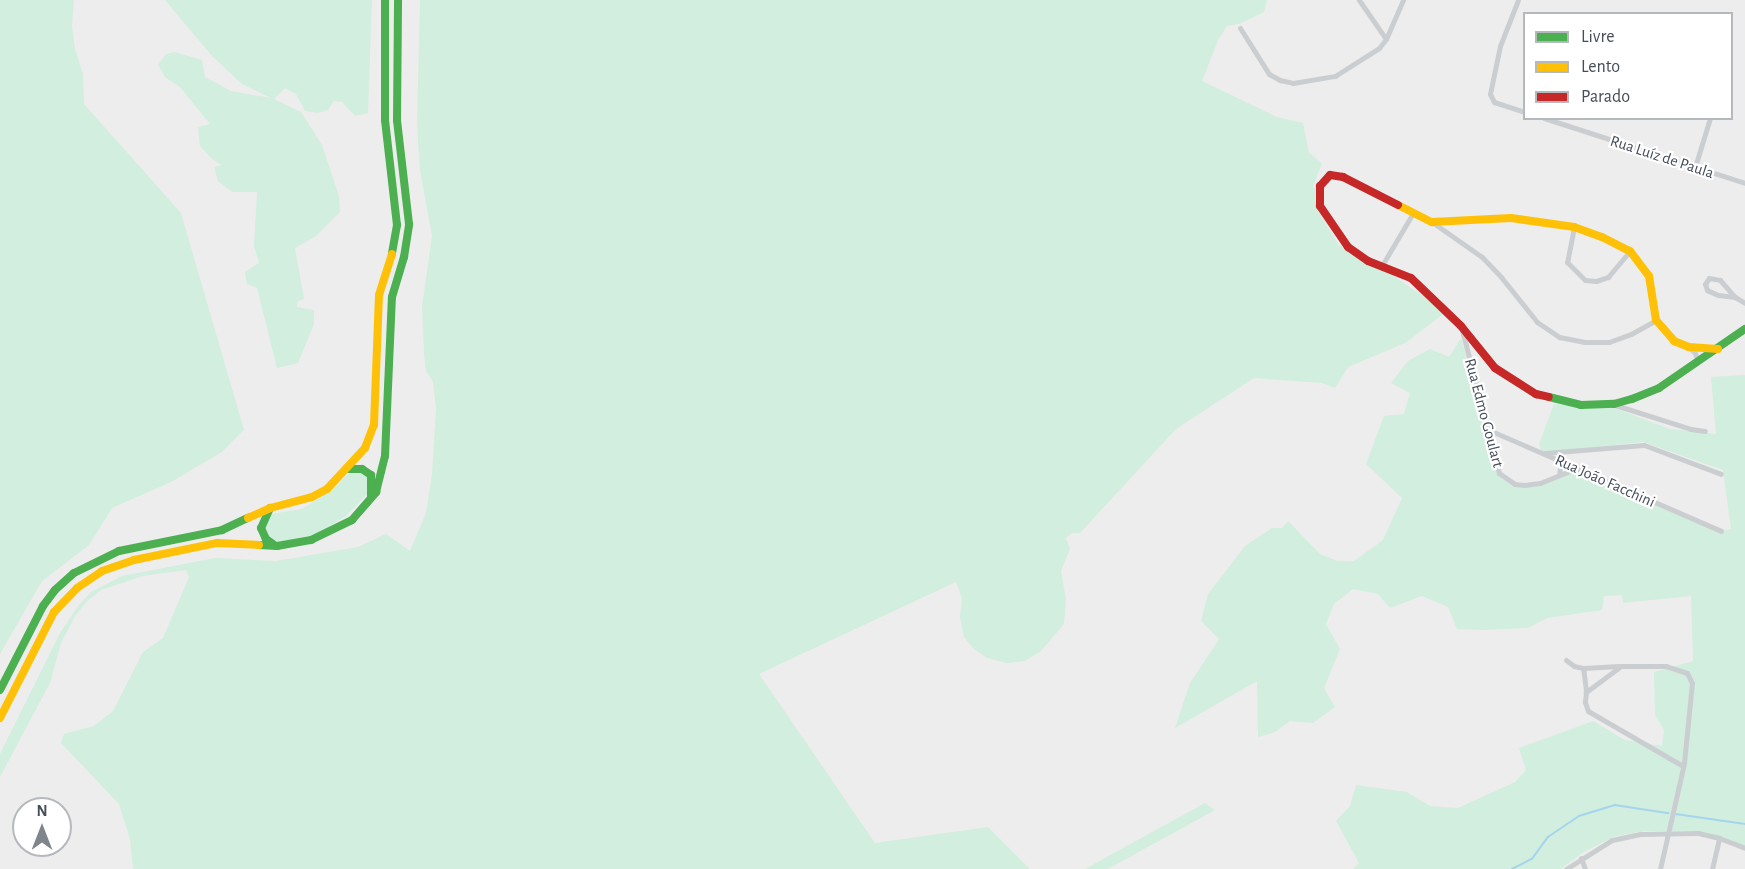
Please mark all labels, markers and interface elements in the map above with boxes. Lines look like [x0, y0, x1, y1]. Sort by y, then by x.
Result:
legend [1523, 12, 1733, 120]
text: Livre [1581, 28, 1615, 46]
text: Lento [1581, 58, 1620, 76]
text: Parado [1581, 88, 1630, 106]
street label: Rua Luíz de Paula [1608, 131, 1716, 183]
street label: Rua Edmo Goulart [1460, 356, 1508, 470]
street label: Rua João Facchini [1552, 450, 1658, 512]
north arrow [12, 797, 72, 857]
text: N [36, 803, 48, 819]

